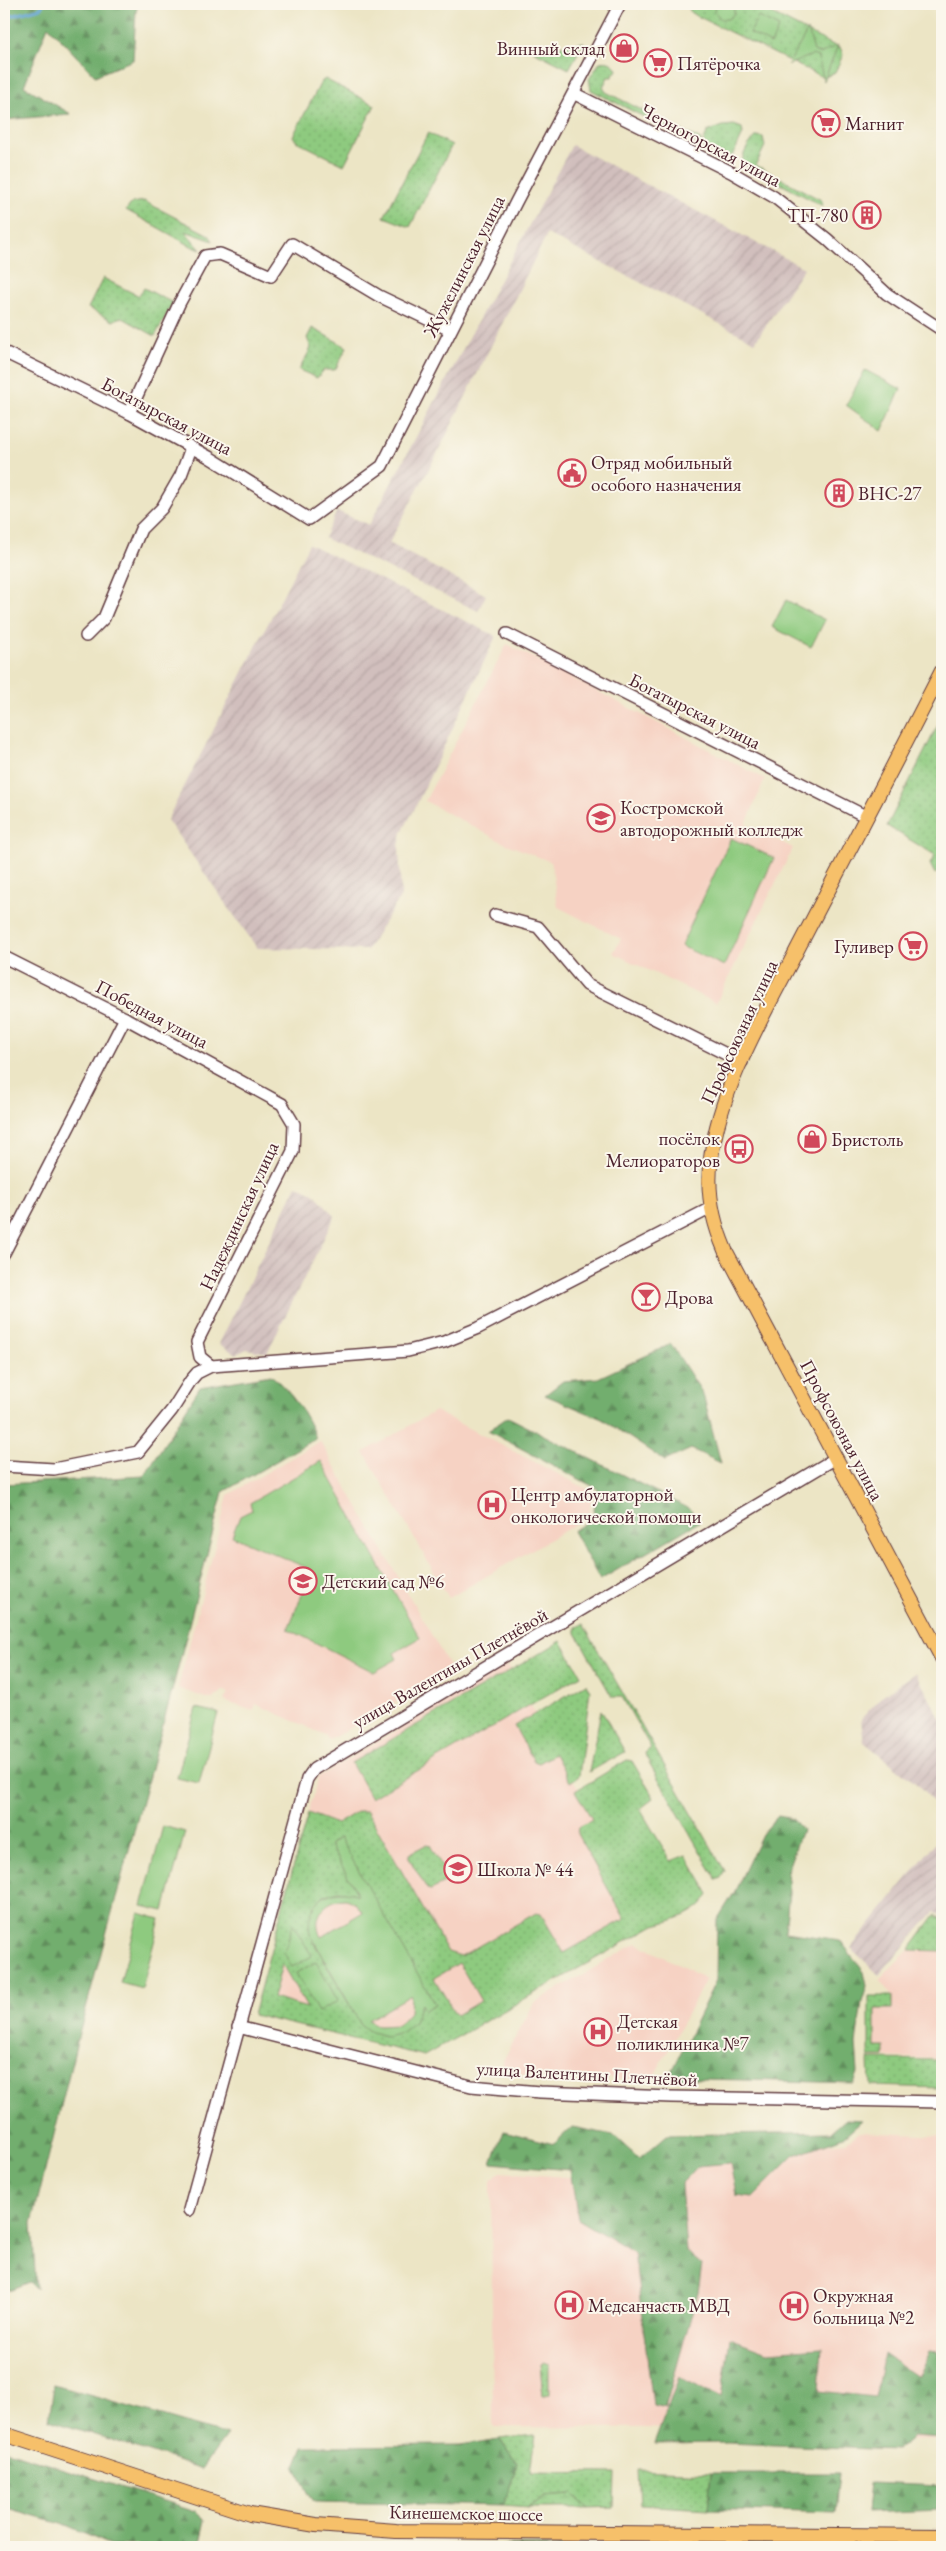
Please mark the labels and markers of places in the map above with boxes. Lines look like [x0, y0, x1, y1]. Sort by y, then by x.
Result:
shop icon: Винный склад [609, 33, 639, 63]
place label: Винный склад [497, 36, 605, 61]
supermarket icon: Пятёрочка [643, 48, 673, 78]
place label: Пятёрочка [677, 51, 761, 76]
supermarket icon: Магнит [811, 108, 841, 138]
place label: Магнит [845, 111, 904, 136]
building icon: ТП-780 [852, 200, 882, 230]
place label: ТП-780 [787, 203, 848, 228]
place label: Отряд мобильный особого назначения [591, 450, 742, 497]
public building icon: Отряд мобильный особого назначения [557, 458, 587, 488]
building icon: ВНС-27 [824, 478, 854, 508]
place label: ВНС-27 [858, 481, 922, 506]
place label: Костромской автодорожный колледж [620, 795, 804, 842]
school or university icon: Костромской автодорожный колледж [586, 803, 616, 833]
supermarket icon: Гуливер [898, 931, 928, 961]
place label: Гуливер [834, 934, 894, 959]
shop icon: Бристоль [797, 1124, 827, 1154]
place label: посёлок Мелиораторов [606, 1126, 720, 1173]
place label: Бристоль [831, 1127, 904, 1152]
bus stop icon: посёлок Мелиораторов [724, 1134, 754, 1164]
bar icon: Дрова [631, 1282, 661, 1312]
place label: Дрова [665, 1285, 714, 1310]
place label: Центр амбулаторной онкологической помощи [511, 1482, 702, 1529]
hospital icon: Центр амбулаторной онкологической помощи [477, 1490, 507, 1520]
school or university icon: Детский сад №6 [288, 1566, 318, 1596]
place label: Детский сад №6 [322, 1569, 444, 1594]
school or university icon: Школа № 44 [443, 1854, 473, 1884]
place label: Школа № 44 [477, 1857, 574, 1882]
place label: Детская поликлиника №7 [617, 2009, 749, 2056]
hospital icon: Детская поликлиника №7 [583, 2017, 613, 2047]
place label: Окружная больница №2 [813, 2283, 914, 2330]
hospital icon: Медсанчасть МВД [554, 2290, 584, 2320]
hospital icon: Окружная больница №2 [779, 2291, 809, 2321]
place label: Медсанчасть МВД [588, 2293, 730, 2318]

